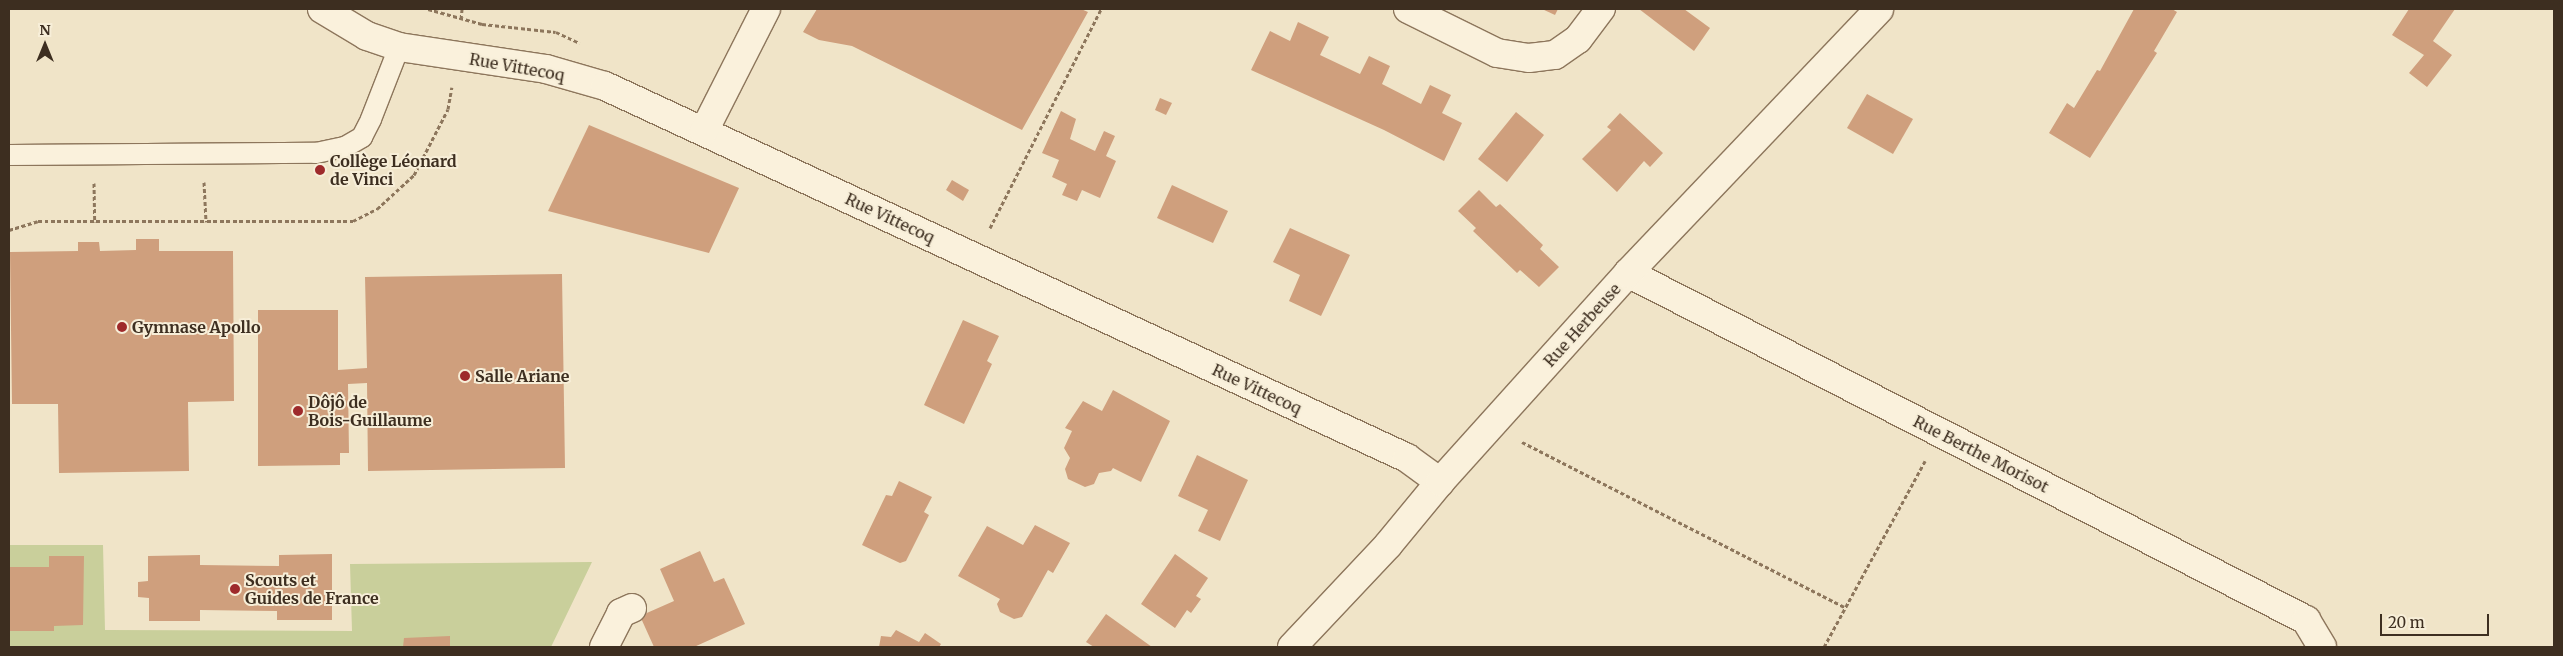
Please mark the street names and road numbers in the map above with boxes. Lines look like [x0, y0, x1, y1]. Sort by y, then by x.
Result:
street label: Rue Vittecoq [468, 49, 566, 85]
street label: Rue Vittecoq [842, 189, 938, 247]
street label: Rue Herbeuse [1540, 279, 1624, 371]
street label: Rue Vittecoq [1209, 360, 1305, 418]
street label: Rue Berthe Morisot [1910, 412, 2052, 496]

